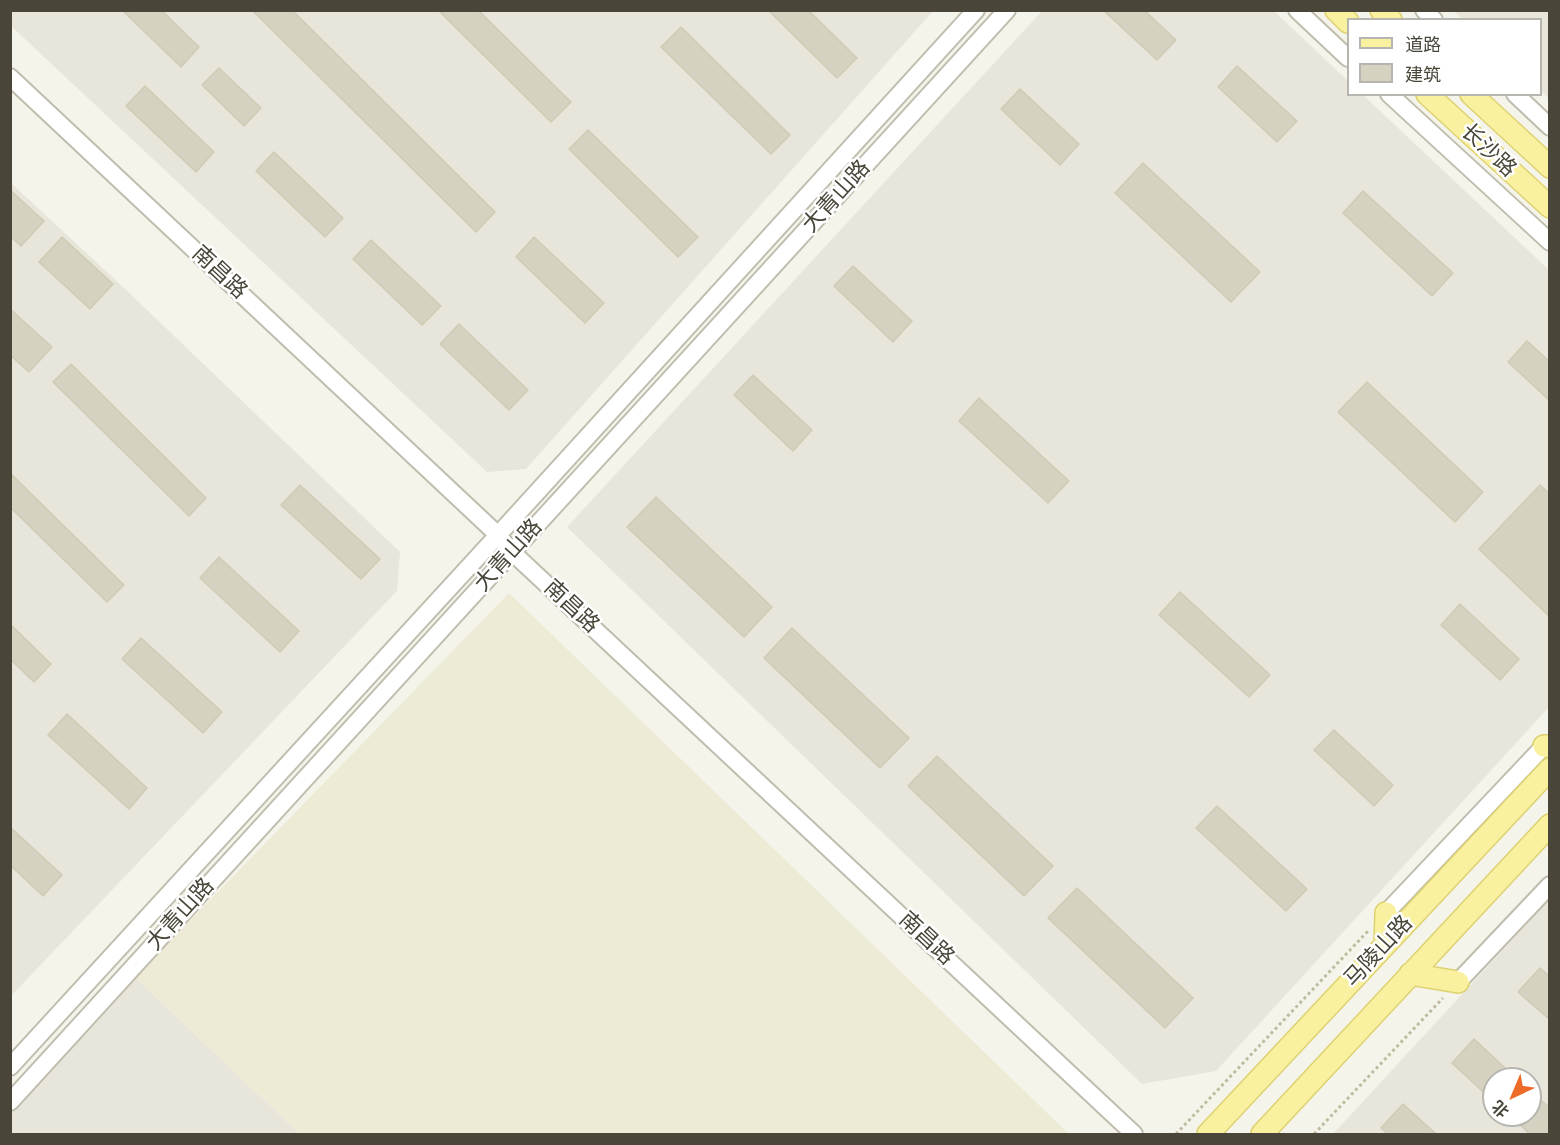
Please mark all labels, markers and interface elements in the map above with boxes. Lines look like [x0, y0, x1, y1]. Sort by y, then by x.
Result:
legend [1347, 18, 1542, 96]
text: 道路 [1405, 34, 1441, 56]
text: 建筑 [1405, 64, 1441, 86]
street label: 长沙路 [1455, 119, 1521, 183]
street label: 大青山路 [798, 155, 876, 239]
street label: 南昌路 [186, 241, 252, 305]
street label: 大青山路 [470, 514, 548, 598]
street label: 南昌路 [538, 575, 604, 639]
street label: 大青山路 [142, 873, 220, 957]
street label: 南昌路 [893, 907, 959, 971]
street label: 马陵山路 [1339, 911, 1419, 993]
north arrow [1482, 1067, 1542, 1127]
text: 北 [1488, 1096, 1514, 1121]

